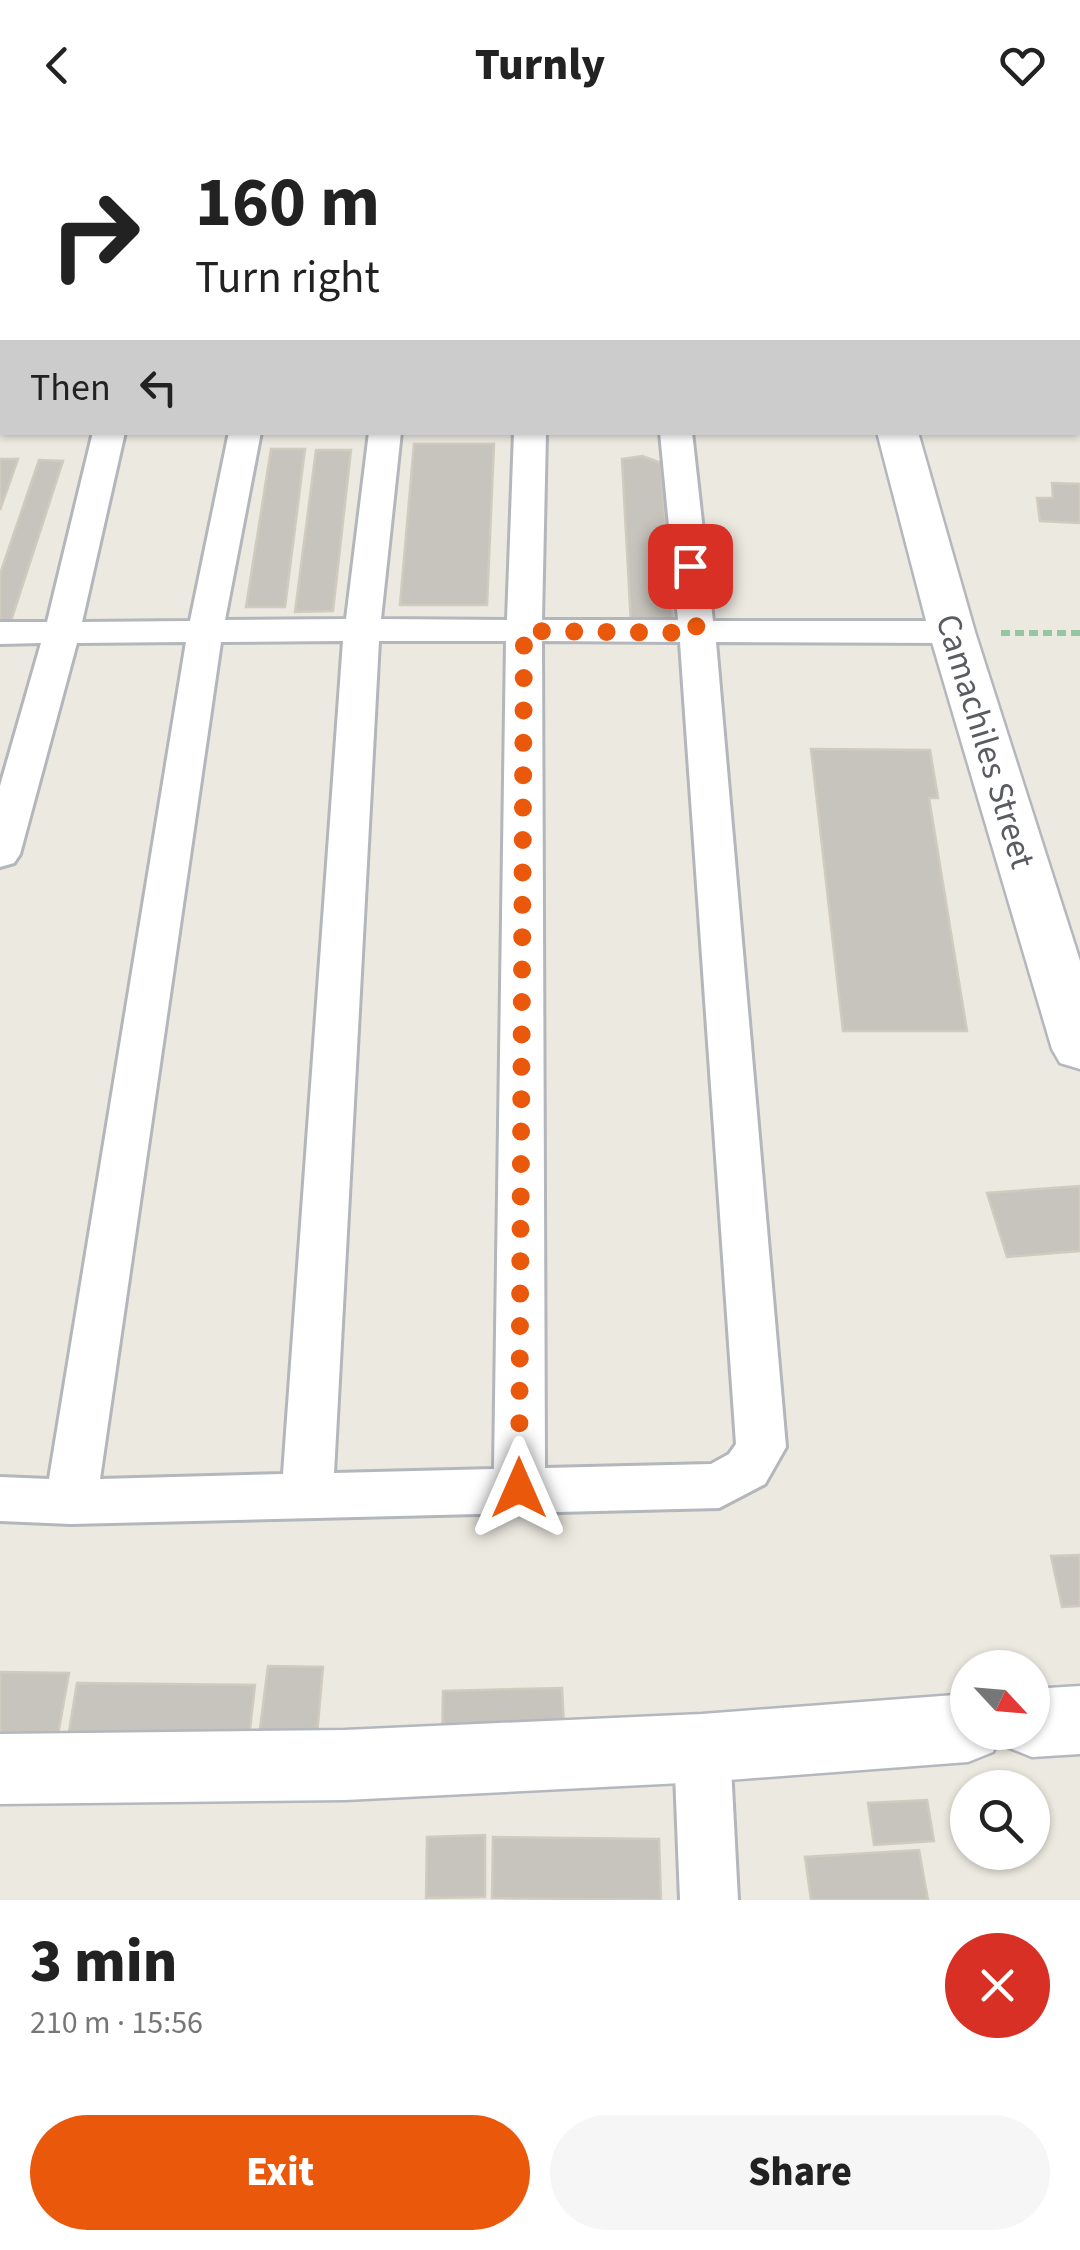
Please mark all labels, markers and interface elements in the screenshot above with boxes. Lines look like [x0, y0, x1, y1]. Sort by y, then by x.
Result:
text: Turnly [475, 33, 605, 97]
icon: back [30, 38, 85, 93]
icon: heart [995, 38, 1050, 93]
text: 160 m [195, 153, 380, 253]
icon: right [30, 170, 160, 300]
text: Turn right [195, 246, 380, 310]
icon: left [131, 360, 186, 415]
text: Then [30, 361, 111, 415]
pin [648, 524, 733, 609]
icon: arrive [663, 539, 718, 594]
street label: Camachiles Street [923, 608, 1048, 875]
position arrow [467, 1436, 571, 1540]
north arrow [950, 1650, 1050, 1750]
map controls [950, 1650, 1050, 1870]
button: search [950, 1770, 1050, 1870]
text: 3 min [30, 1920, 177, 2005]
button: close [945, 1933, 1050, 2038]
text: 210 m · 15:56 [30, 2000, 203, 2046]
button: Exit [30, 2115, 530, 2230]
button: Share [550, 2115, 1050, 2230]

